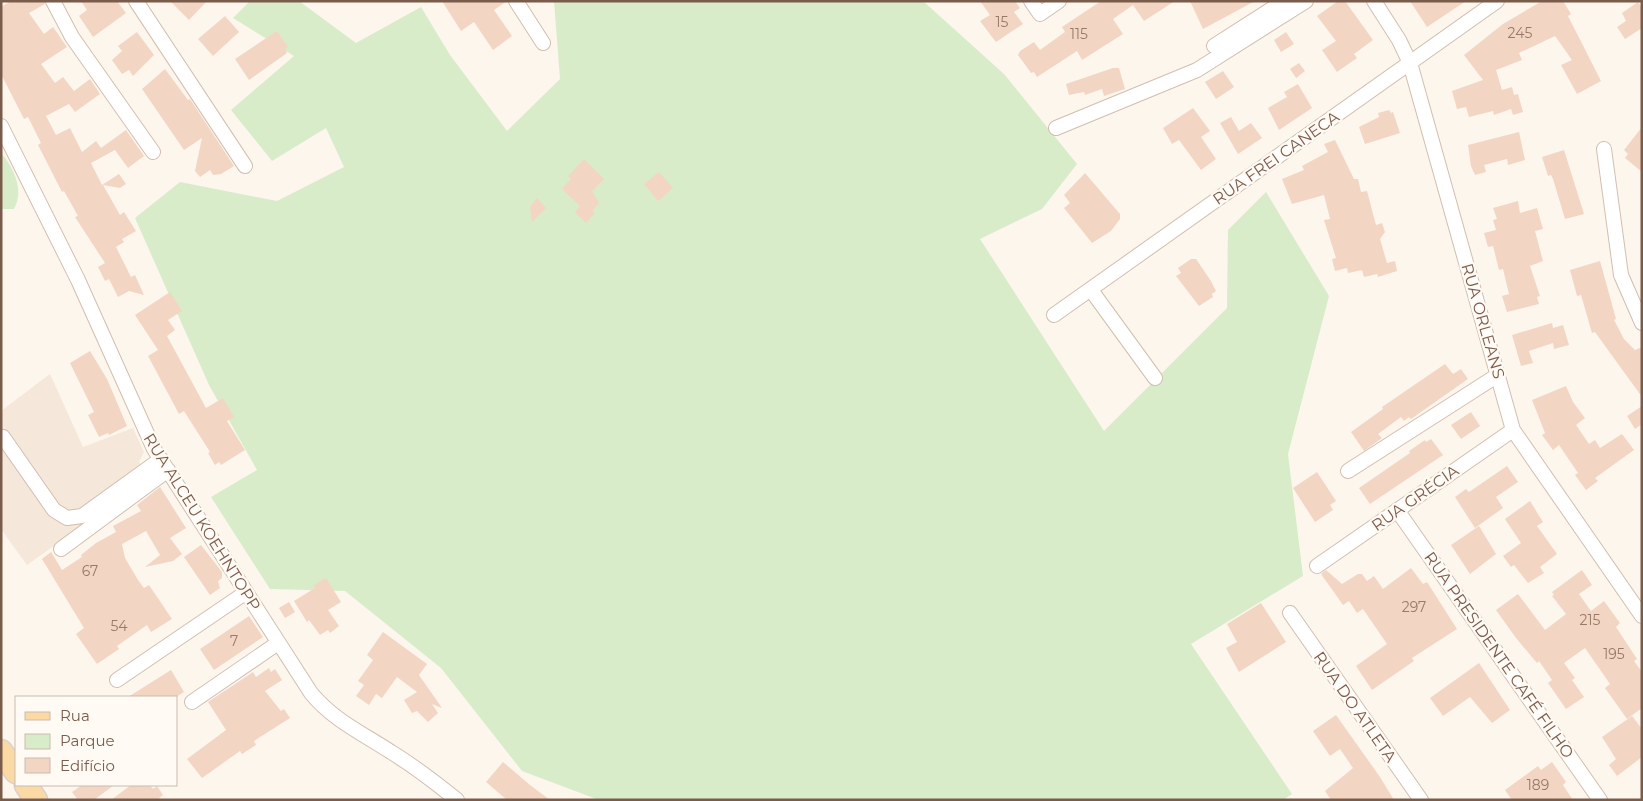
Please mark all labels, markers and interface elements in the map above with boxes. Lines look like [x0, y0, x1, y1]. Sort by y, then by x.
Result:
house number: 15 [996, 13, 1009, 31]
house number: 245 [1508, 24, 1532, 42]
house number: 115 [1070, 25, 1088, 43]
street label: RUA FREI CANECA [1209, 107, 1343, 209]
street label: RUA ORLEANS [1457, 261, 1509, 381]
street label: RUA ALCEU KOEHNTOPP [140, 430, 264, 614]
street label: RUA GRÉCIA [1368, 461, 1463, 535]
street label: RUA PRESIDENTE CAFÉ FILHO [1420, 548, 1578, 762]
house number: 67 [82, 562, 98, 580]
house number: 297 [1402, 598, 1426, 616]
house number: 215 [1580, 611, 1601, 629]
house number: 54 [110, 617, 128, 635]
house number: 7 [230, 632, 238, 650]
house number: 195 [1603, 645, 1625, 663]
street label: RUA DO ATLETA [1310, 648, 1401, 766]
legend [15, 696, 178, 786]
text: Rua [60, 706, 90, 725]
text: Parque [60, 731, 115, 750]
text: Edifício [60, 756, 115, 775]
house number: 189 [1527, 776, 1549, 794]

